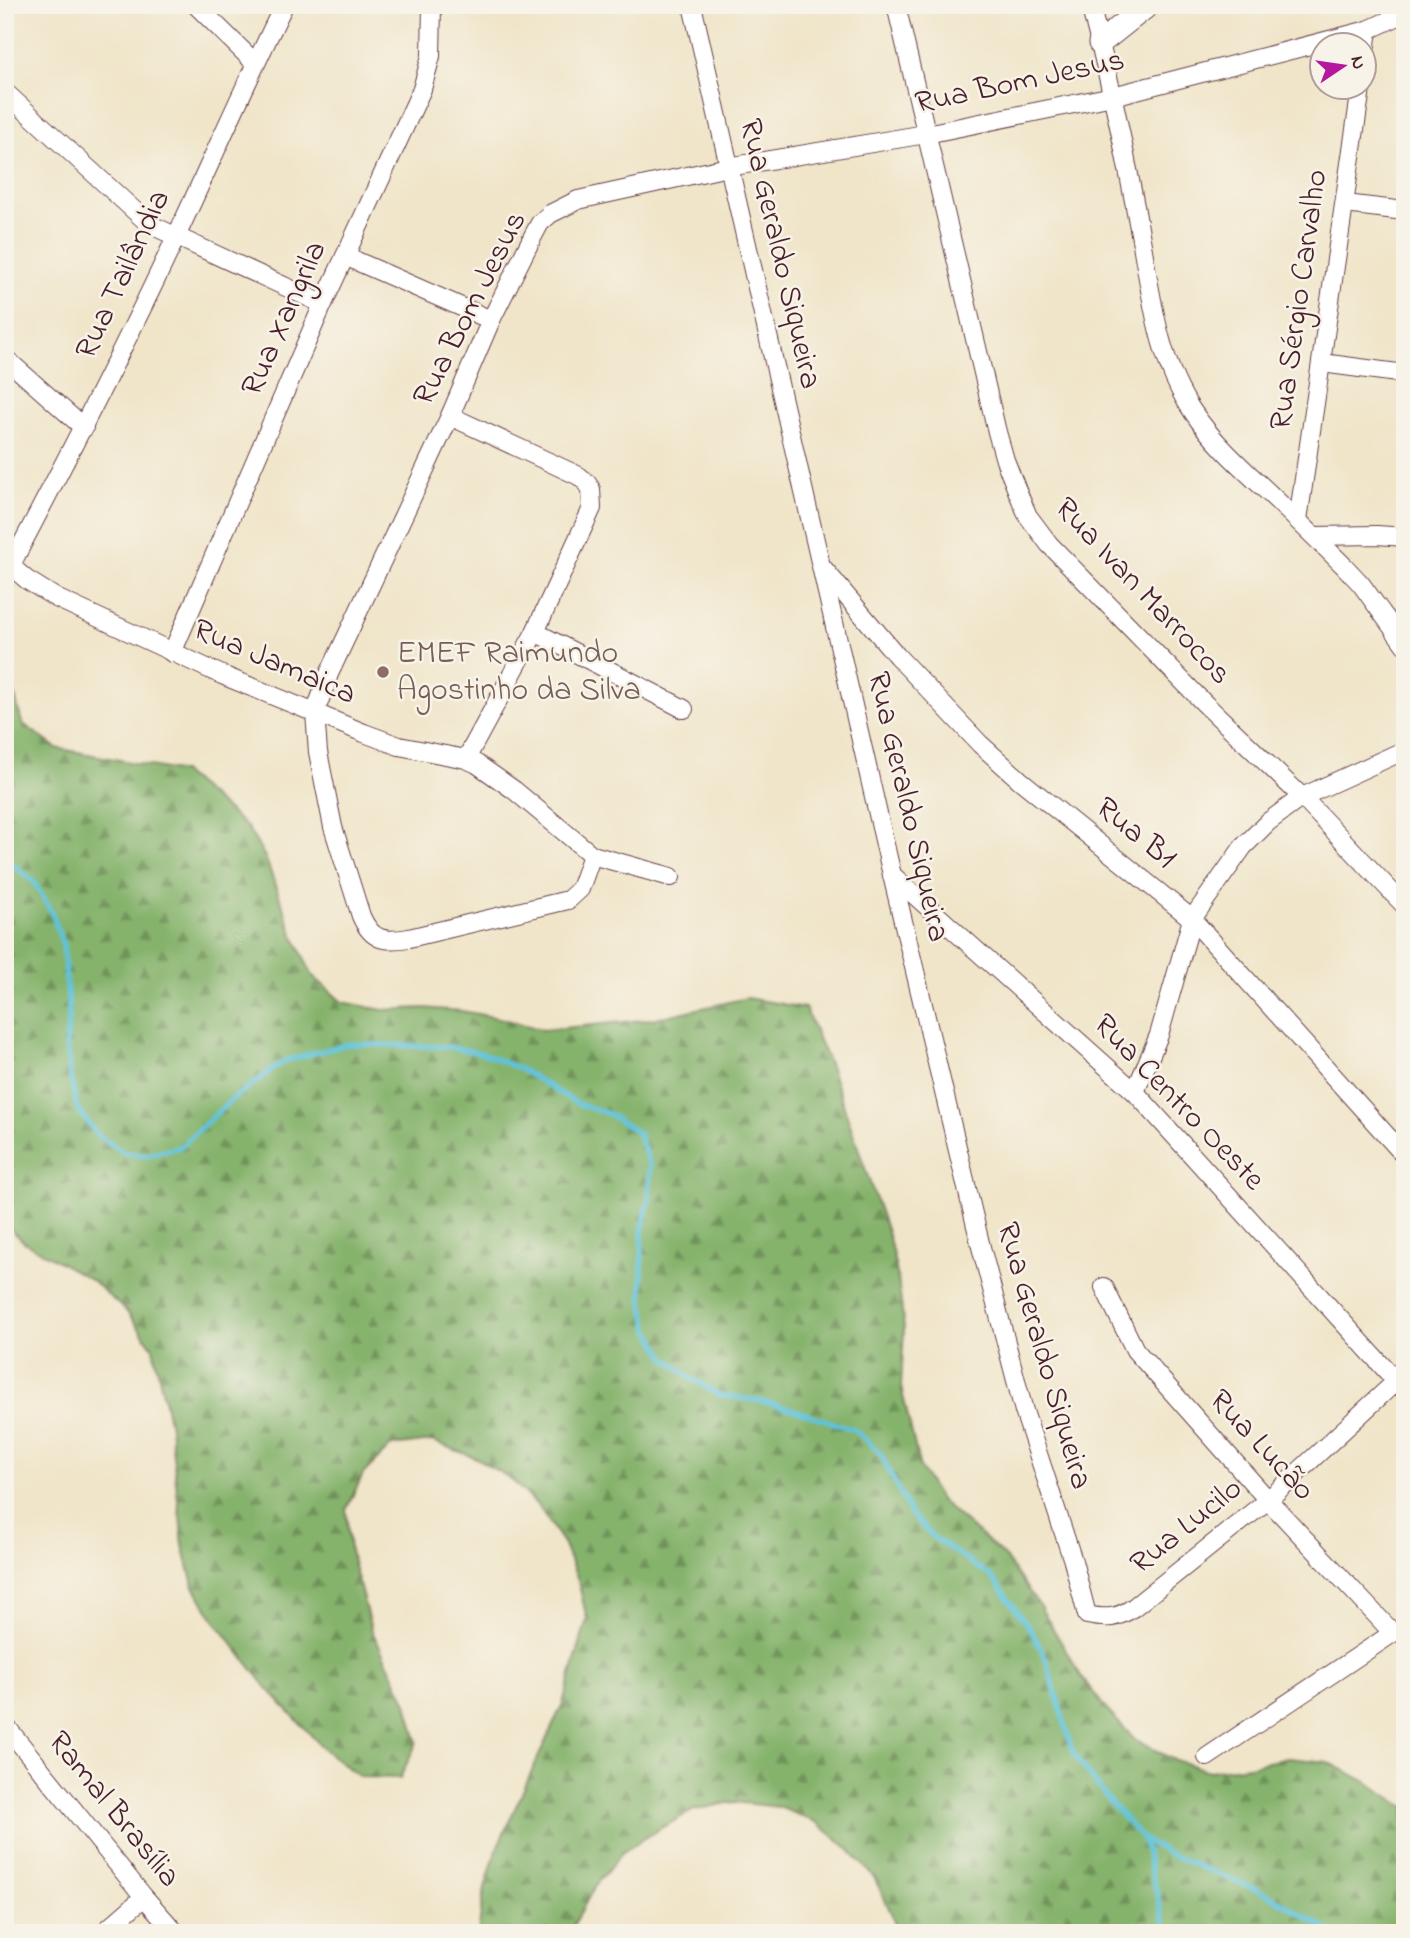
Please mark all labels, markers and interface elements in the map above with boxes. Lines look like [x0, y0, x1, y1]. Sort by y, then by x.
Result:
north arrow [1308, 32, 1378, 102]
street label: Rua Bom Jesus [911, 38, 1129, 128]
text: N [1343, 53, 1372, 72]
street label: Rua Geraldo Siqueira [725, 114, 833, 394]
street label: Rua Sérgio Carvalho [1258, 167, 1342, 433]
street label: Rua Tailândia [64, 183, 184, 367]
street label: Rua Bom Jesus [402, 203, 540, 415]
street label: Rua Xangrila [230, 234, 340, 404]
street label: Rua Ivan Marrocos [1042, 487, 1242, 697]
street label: Rua Jamaica [185, 607, 363, 719]
place label: EMEF Raimundo Agostinho da Silva [397, 631, 641, 715]
marker: EMEF Raimundo Agostinho da Silva [375, 664, 391, 680]
street label: Rua Geraldo Siqueira [853, 667, 961, 947]
street label: Rua B1 [1084, 787, 1186, 881]
street label: Rua Centro Oeste [1081, 1004, 1276, 1203]
street label: Rua Geraldo Siqueira [982, 1217, 1104, 1495]
street label: Rua Lucão [1197, 1379, 1325, 1513]
street label: Rua Lucilo [1120, 1467, 1254, 1587]
street label: Ramal Brasília [35, 1722, 191, 1898]

